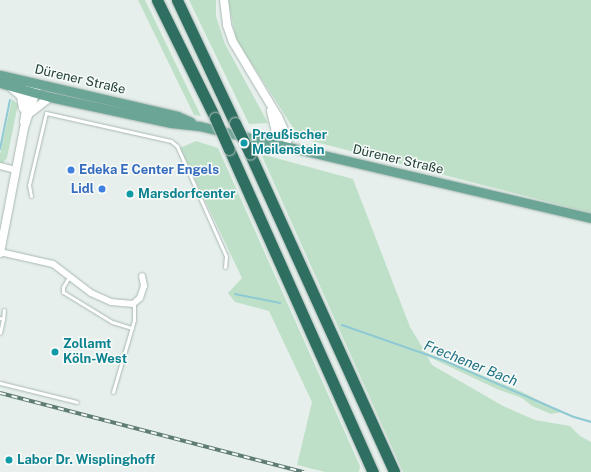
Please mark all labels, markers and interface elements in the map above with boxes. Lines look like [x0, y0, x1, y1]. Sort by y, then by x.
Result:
street label: Dürener Straße [33, 62, 127, 98]
place label: Preußischer Meilenstein [252, 128, 327, 159]
marker: Preußischer Meilenstein [239, 138, 249, 148]
street label: Dürener Straße [351, 142, 445, 178]
place label: Edeka E Center Engels [79, 162, 219, 178]
marker: Edeka E Center Engels [66, 165, 76, 175]
place label: Lidl [71, 181, 94, 197]
marker: Lidl [97, 184, 107, 194]
place label: Marsdorfcenter [138, 186, 236, 202]
marker: Marsdorfcenter [125, 189, 135, 199]
place label: Zollamt Köln-West [63, 337, 127, 368]
water label: Frechener Bach [422, 337, 520, 389]
marker: Zollamt Köln-West [50, 347, 60, 357]
place label: Labor Dr. Wisplinghoff [17, 452, 156, 468]
marker: Labor Dr. Wisplinghoff [4, 455, 14, 465]

